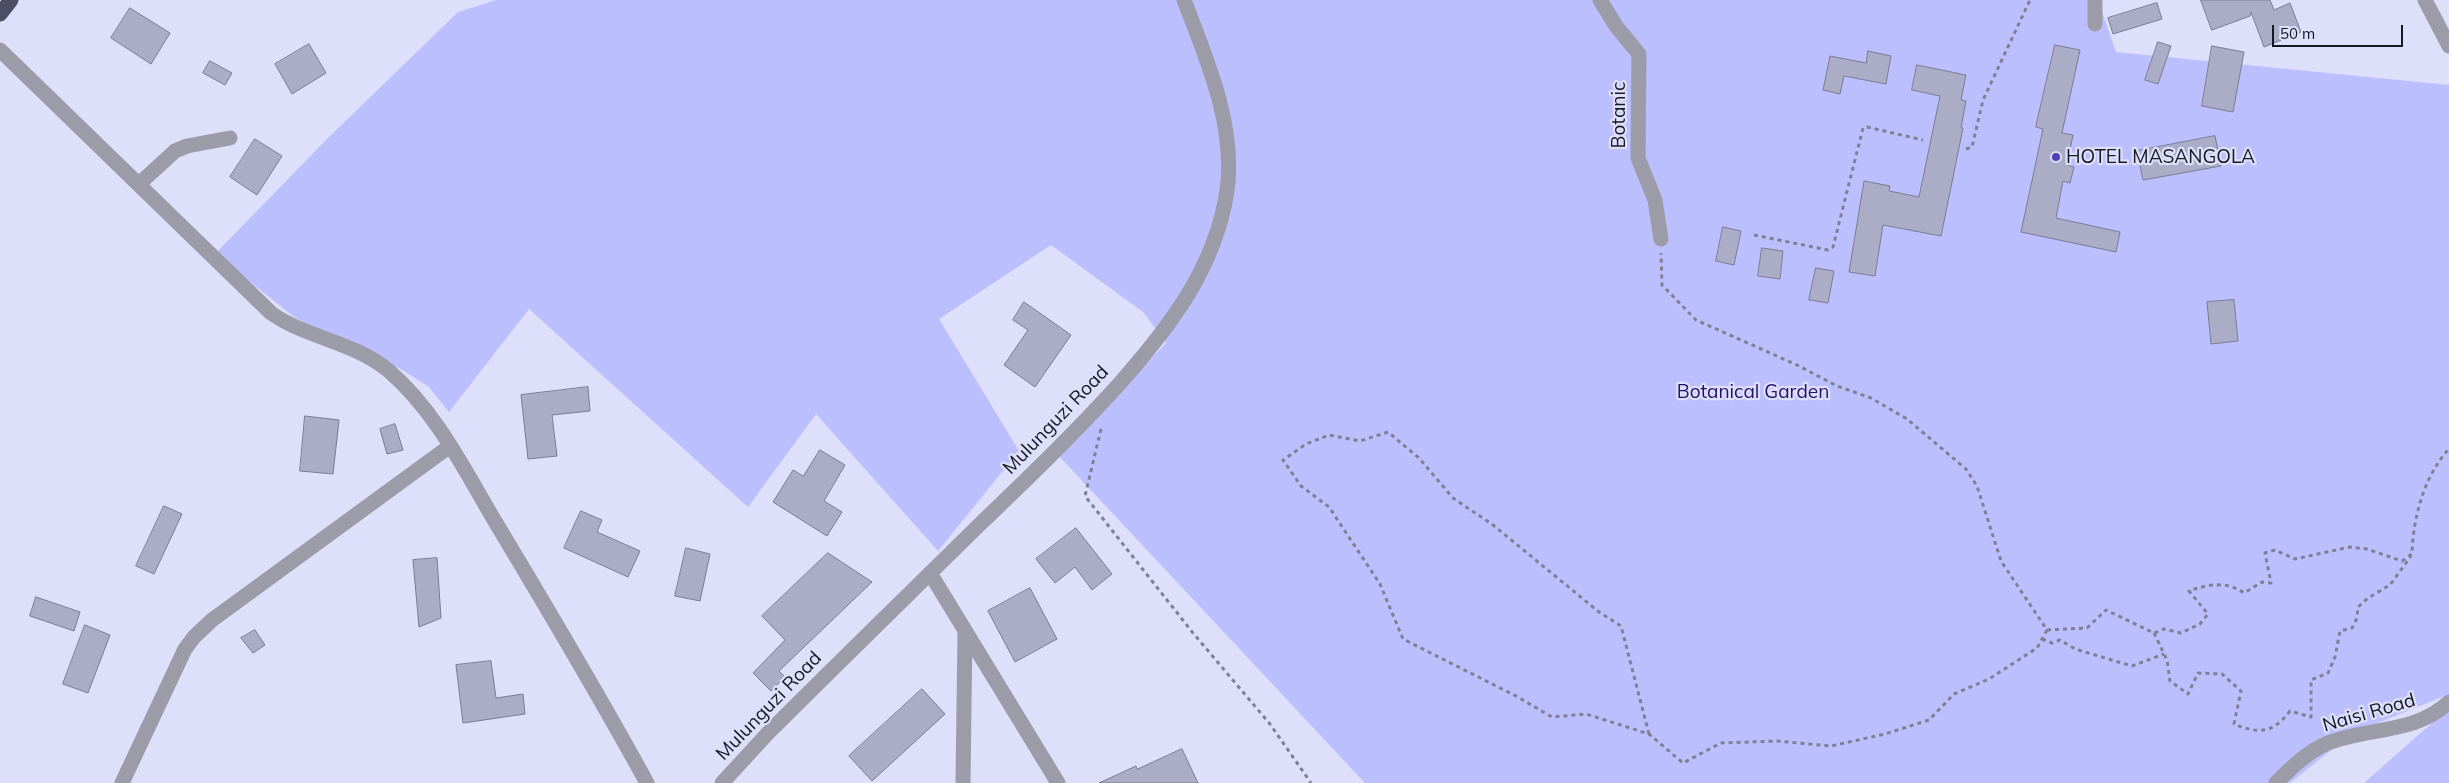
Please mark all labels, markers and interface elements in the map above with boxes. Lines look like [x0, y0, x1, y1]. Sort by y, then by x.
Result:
scale bar [2274, 15, 2405, 47]
text: 50 m [2280, 24, 2315, 43]
street label: Botanic [1608, 82, 1630, 148]
place label: HOTEL MASANGOLA [2066, 146, 2255, 168]
marker: HOTEL MASANGOLA [2050, 151, 2062, 163]
street label: Mulunguzi Road [998, 361, 1114, 479]
park label: Botanical Garden [1677, 381, 1829, 403]
street label: Mulunguzi Road [711, 647, 827, 765]
street label: Naisi Road [2320, 689, 2418, 737]

